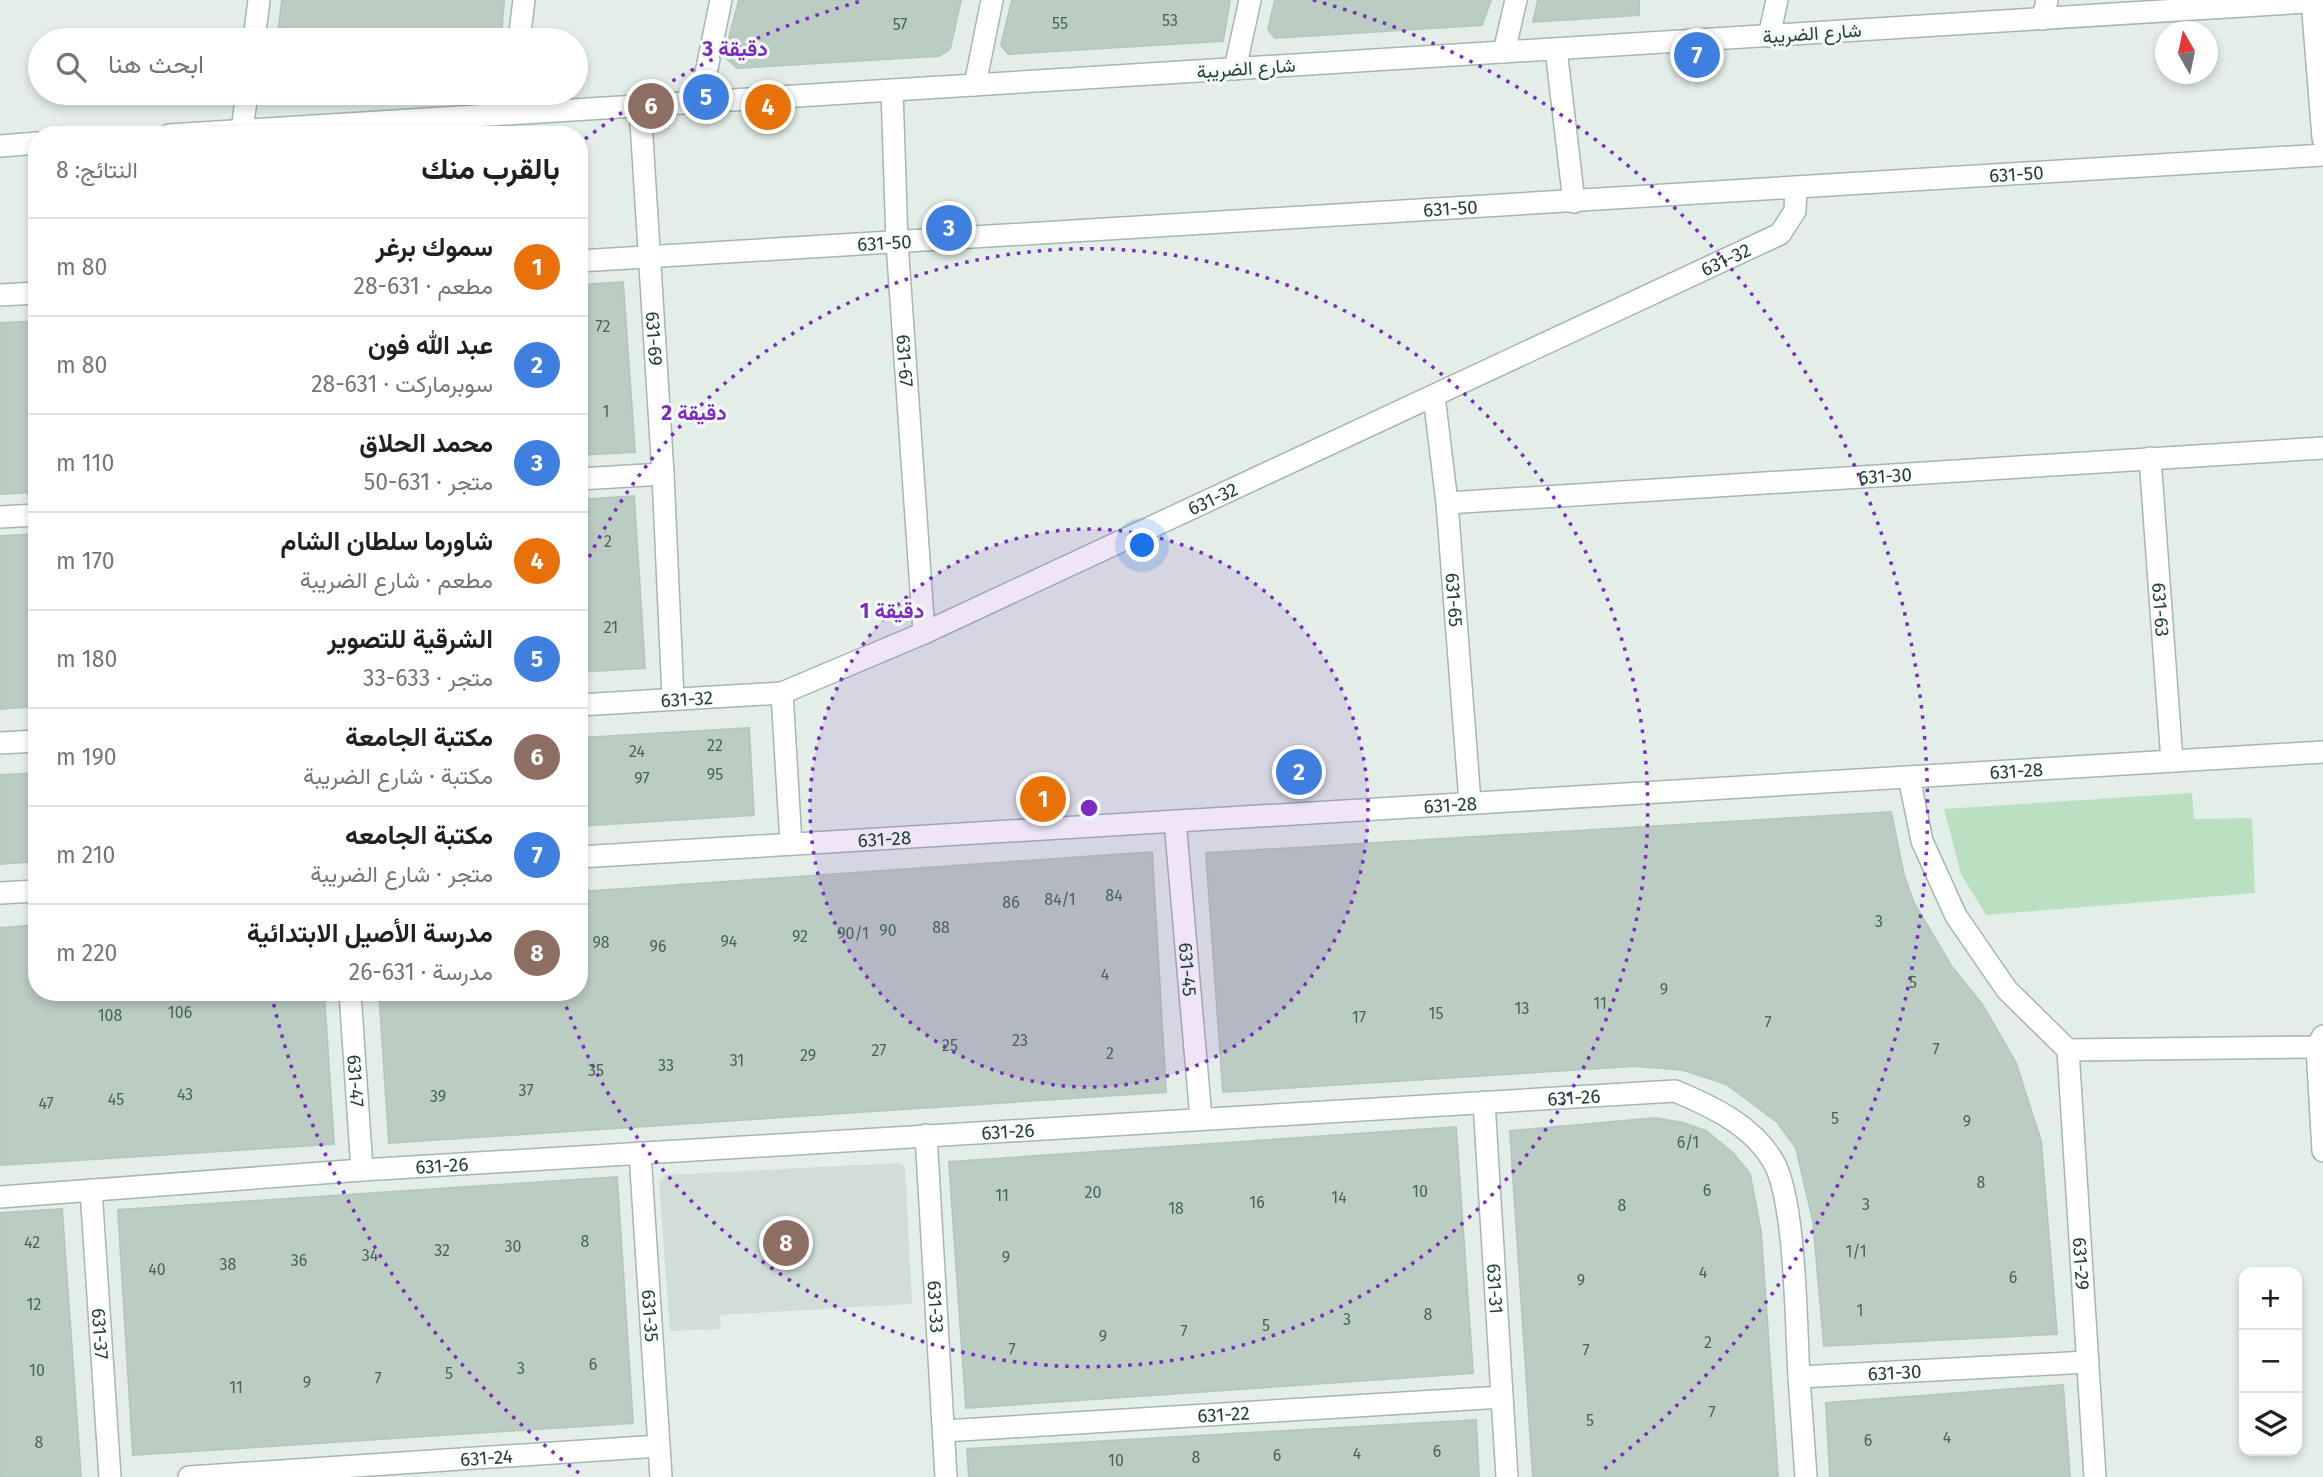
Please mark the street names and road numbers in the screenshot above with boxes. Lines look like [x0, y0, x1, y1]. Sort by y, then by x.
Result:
street label: شارع الضريبة [1762, 19, 1862, 49]
street label: شارع الضريبة [1196, 54, 1296, 84]
street label: 631-50 [1988, 161, 2044, 187]
street label: 631-50 [1422, 195, 1478, 222]
street label: 631-50 [856, 230, 913, 256]
street label: 631-32 [1697, 238, 1755, 281]
street label: 631-69 [641, 311, 667, 367]
street label: 631-67 [891, 333, 918, 388]
street label: 631-30 [1858, 463, 1913, 489]
street label: 631-32 [1184, 477, 1241, 520]
street label: 631-65 [1440, 572, 1468, 628]
street label: 631-63 [2147, 582, 2174, 638]
street label: 631-32 [660, 686, 714, 712]
street label: 631-28 [1989, 758, 2044, 784]
street label: 631-28 [1423, 792, 1478, 818]
street label: 631-28 [857, 826, 912, 852]
street label: 631-45 [1174, 942, 1201, 997]
street label: 631-47 [342, 1054, 369, 1108]
street label: 631-26 [1547, 1085, 1601, 1111]
street label: 631-26 [981, 1119, 1035, 1145]
street label: 631-26 [415, 1153, 469, 1179]
street label: 631-29 [2068, 1236, 2094, 1291]
street label: 631-31 [1482, 1263, 1508, 1315]
street label: 631-33 [923, 1280, 949, 1334]
street label: 631-35 [637, 1289, 663, 1343]
street label: 631-37 [87, 1307, 113, 1360]
street label: 631-30 [1867, 1360, 1922, 1385]
street label: 631-22 [1197, 1401, 1250, 1428]
street label: 631-24 [459, 1445, 513, 1471]

